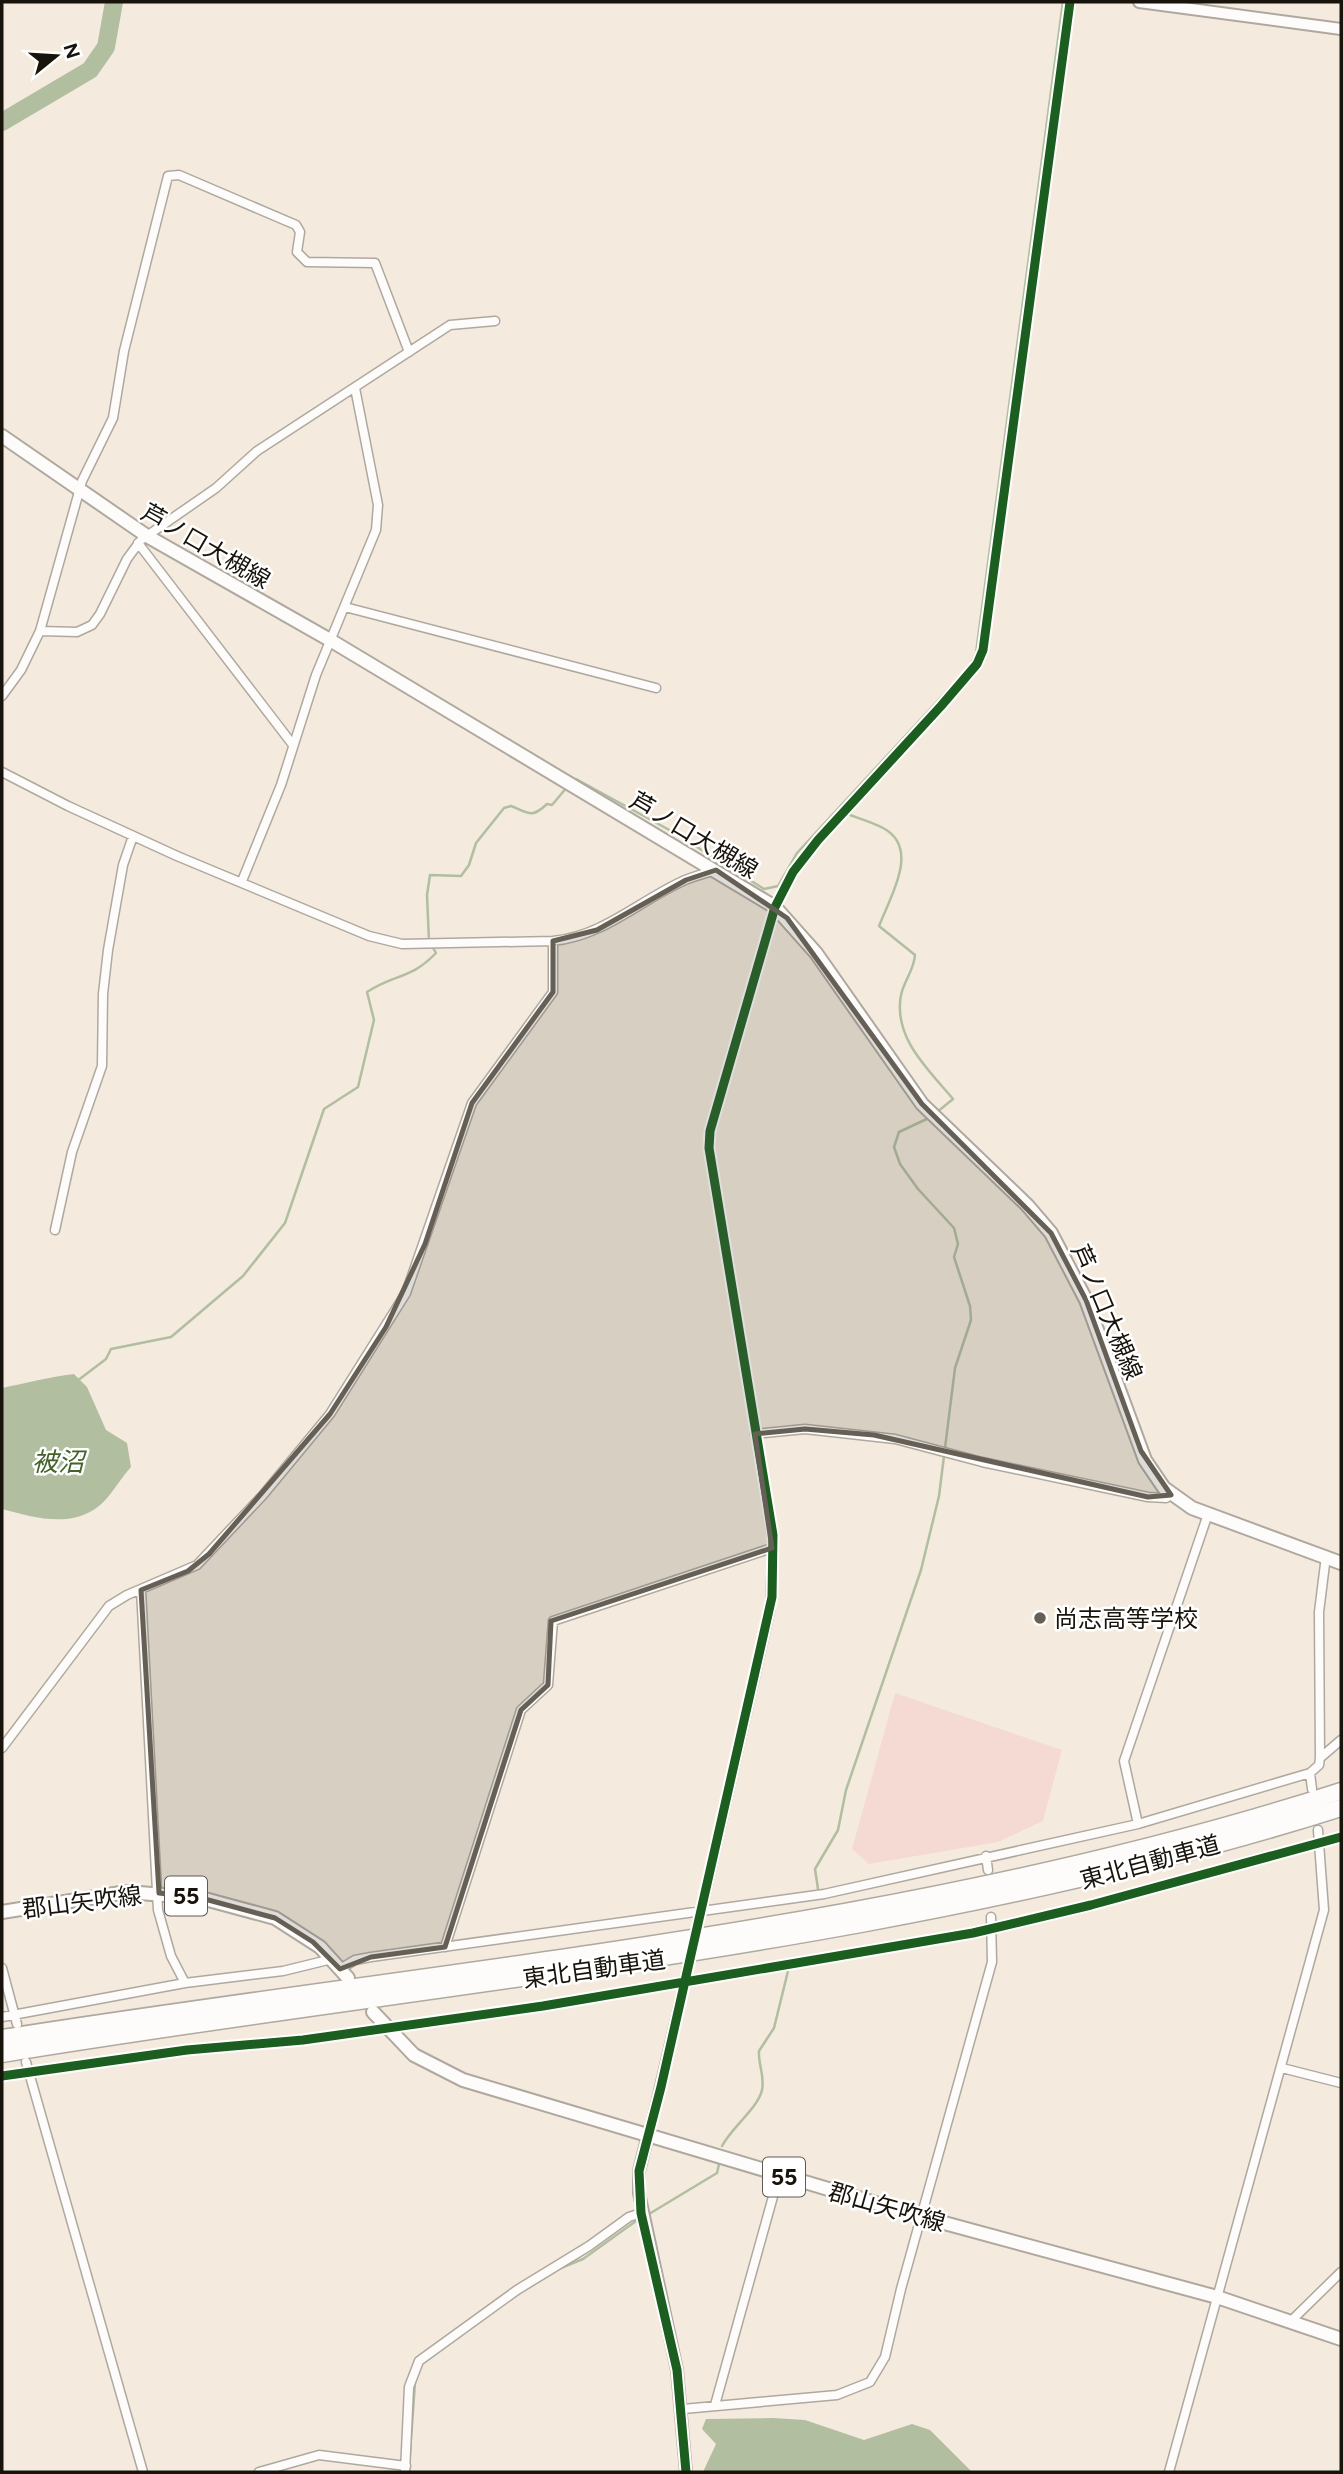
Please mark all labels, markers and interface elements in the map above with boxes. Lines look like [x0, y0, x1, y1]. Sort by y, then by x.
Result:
north arrow [21, 21, 91, 91]
text: N [58, 40, 85, 61]
street label: 芦ノ口大槻線 [136, 497, 276, 595]
street label: 芦ノ口大槻線 [625, 785, 763, 885]
street label: 芦ノ口大槻線 [1066, 1240, 1148, 1384]
water label: 被沼 [32, 1446, 88, 1478]
place label: 尚志高等学校 [1054, 1604, 1198, 1633]
marker: 尚志高等学校 [1032, 1610, 1048, 1626]
street label: 東北自動車道 [1077, 1829, 1223, 1895]
road number: 55 [165, 1876, 207, 1915]
street label: 郡山矢吹線 [21, 1880, 143, 1924]
street label: 東北自動車道 [521, 1945, 667, 1993]
road number: 55 [763, 2158, 805, 2196]
street label: 郡山矢吹線 [825, 2177, 949, 2237]

